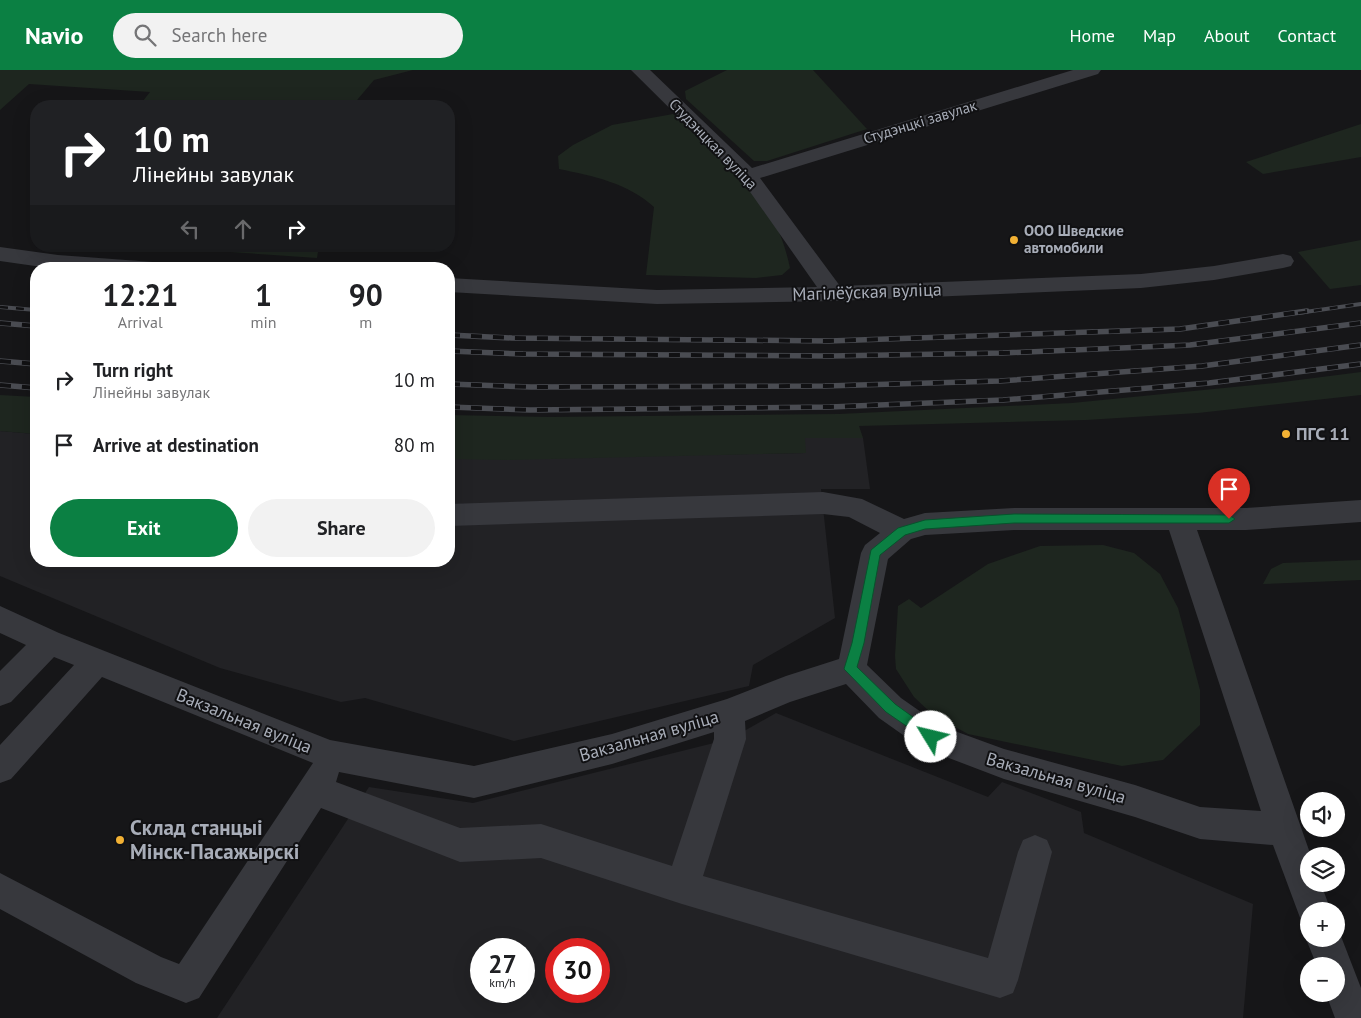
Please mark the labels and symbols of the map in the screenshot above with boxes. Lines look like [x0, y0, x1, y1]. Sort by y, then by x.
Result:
street label: Студэнцкая вуліца [665, 94, 762, 193]
street label: Студэнцкі завулак [861, 95, 980, 148]
place label: ООО Шведские автомобили [1024, 221, 1124, 257]
marker: ООО Шведские автомобили [1008, 234, 1020, 246]
street label: Магілёўская вуліца [792, 277, 942, 306]
place label: ПГС 11 [1296, 422, 1350, 445]
marker: ПГС 11 [1280, 428, 1292, 440]
pin [1208, 468, 1250, 519]
street label: Вакзальная вуліца [173, 683, 315, 758]
street label: Вакзальная вуліца [576, 705, 721, 766]
position arrow [904, 710, 956, 762]
street label: Вакзальная вуліца [984, 747, 1129, 808]
place label: Склад станцыі Мінск-Пасажырскі [130, 814, 299, 865]
marker: Склад станцыі Мінск-Пасажырскі [114, 834, 126, 846]
speed limit sign: 30 [545, 938, 610, 1003]

